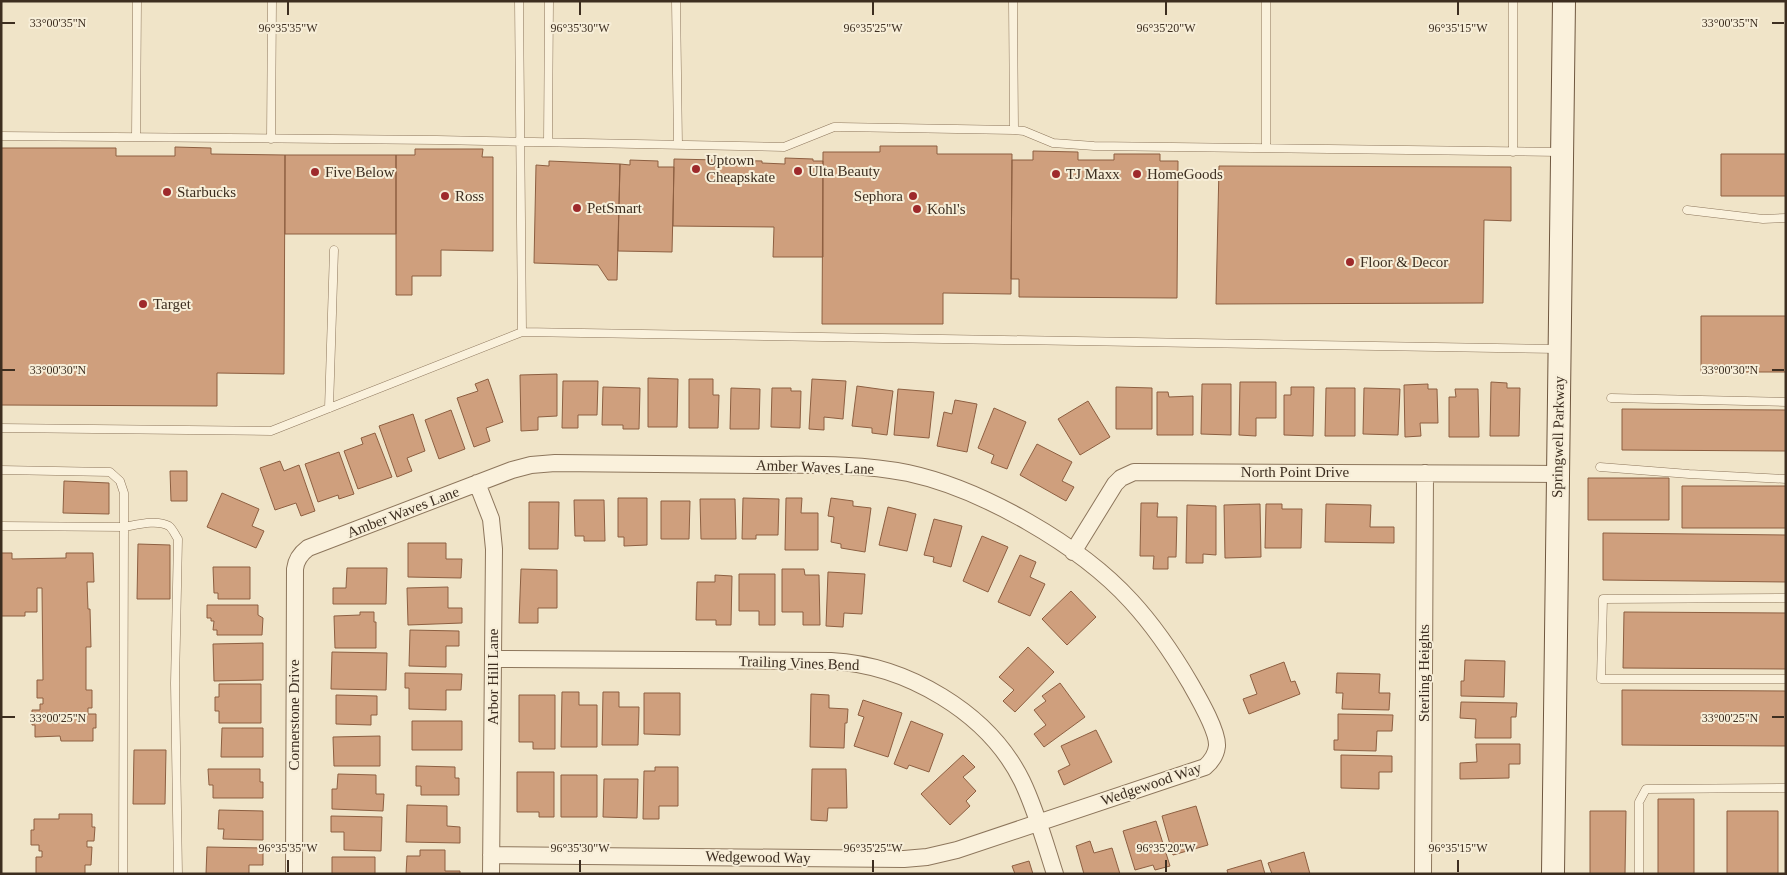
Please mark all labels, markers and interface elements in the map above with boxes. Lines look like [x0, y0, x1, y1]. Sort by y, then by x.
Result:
text: 33°00'35"N [30, 16, 87, 30]
text: 33°00'35"N [1702, 16, 1759, 30]
text: 96°35'35"W [258, 21, 318, 35]
text: 96°35'30"W [550, 21, 610, 35]
text: 96°35'25"W [843, 21, 903, 35]
text: 96°35'20"W [1136, 21, 1196, 35]
text: 96°35'15"W [1428, 21, 1488, 35]
place label: Uptown Cheapskate [706, 152, 775, 185]
marker: Uptown Cheapskate [690, 163, 702, 175]
place label: Ulta Beauty [808, 163, 881, 179]
place label: Five Below [325, 164, 395, 180]
marker: Ulta Beauty [792, 165, 804, 177]
marker: Five Below [309, 166, 321, 178]
place label: TJ Maxx [1066, 166, 1120, 182]
place label: HomeGoods [1147, 166, 1223, 182]
marker: TJ Maxx [1050, 168, 1062, 180]
marker: HomeGoods [1131, 168, 1143, 180]
place label: Starbucks [177, 184, 236, 200]
marker: Starbucks [161, 186, 173, 198]
place label: Ross [455, 188, 484, 204]
place label: Sephora [854, 188, 903, 204]
marker: Ross [439, 190, 451, 202]
marker: Sephora [907, 190, 919, 202]
place label: PetSmart [587, 200, 643, 216]
place label: Kohl's [927, 201, 966, 217]
marker: PetSmart [571, 202, 583, 214]
marker: Kohl's [911, 203, 923, 215]
place label: Floor & Decor [1360, 254, 1448, 270]
marker: Floor & Decor [1344, 256, 1356, 268]
place label: Target [153, 296, 192, 312]
marker: Target [137, 298, 149, 310]
text: 33°00'30"N [30, 363, 87, 377]
text: 33°00'30"N [1702, 363, 1759, 377]
street label: Springwell Parkway [1549, 375, 1567, 498]
street label: Amber Waves Lane [756, 457, 875, 477]
street label: North Point Drive [1241, 464, 1350, 480]
street label: Amber Waves Lane [345, 483, 461, 541]
street label: Sterling Heights [1416, 624, 1432, 722]
street label: Arbor Hill Lane [485, 628, 501, 725]
street label: Trailing Vines Bend [738, 653, 860, 673]
street label: Cornerstone Drive [286, 659, 302, 771]
text: 33°00'25"N [30, 711, 87, 725]
text: 33°00'25"N [1702, 711, 1759, 725]
street label: Wedgewood Way [1099, 759, 1204, 809]
text: 96°35'35"W [258, 841, 318, 855]
text: 96°35'30"W [550, 841, 610, 855]
text: 96°35'25"W [843, 841, 903, 855]
text: 96°35'20"W [1136, 841, 1196, 855]
text: 96°35'15"W [1428, 841, 1488, 855]
street label: Wedgewood Way [705, 848, 811, 866]

